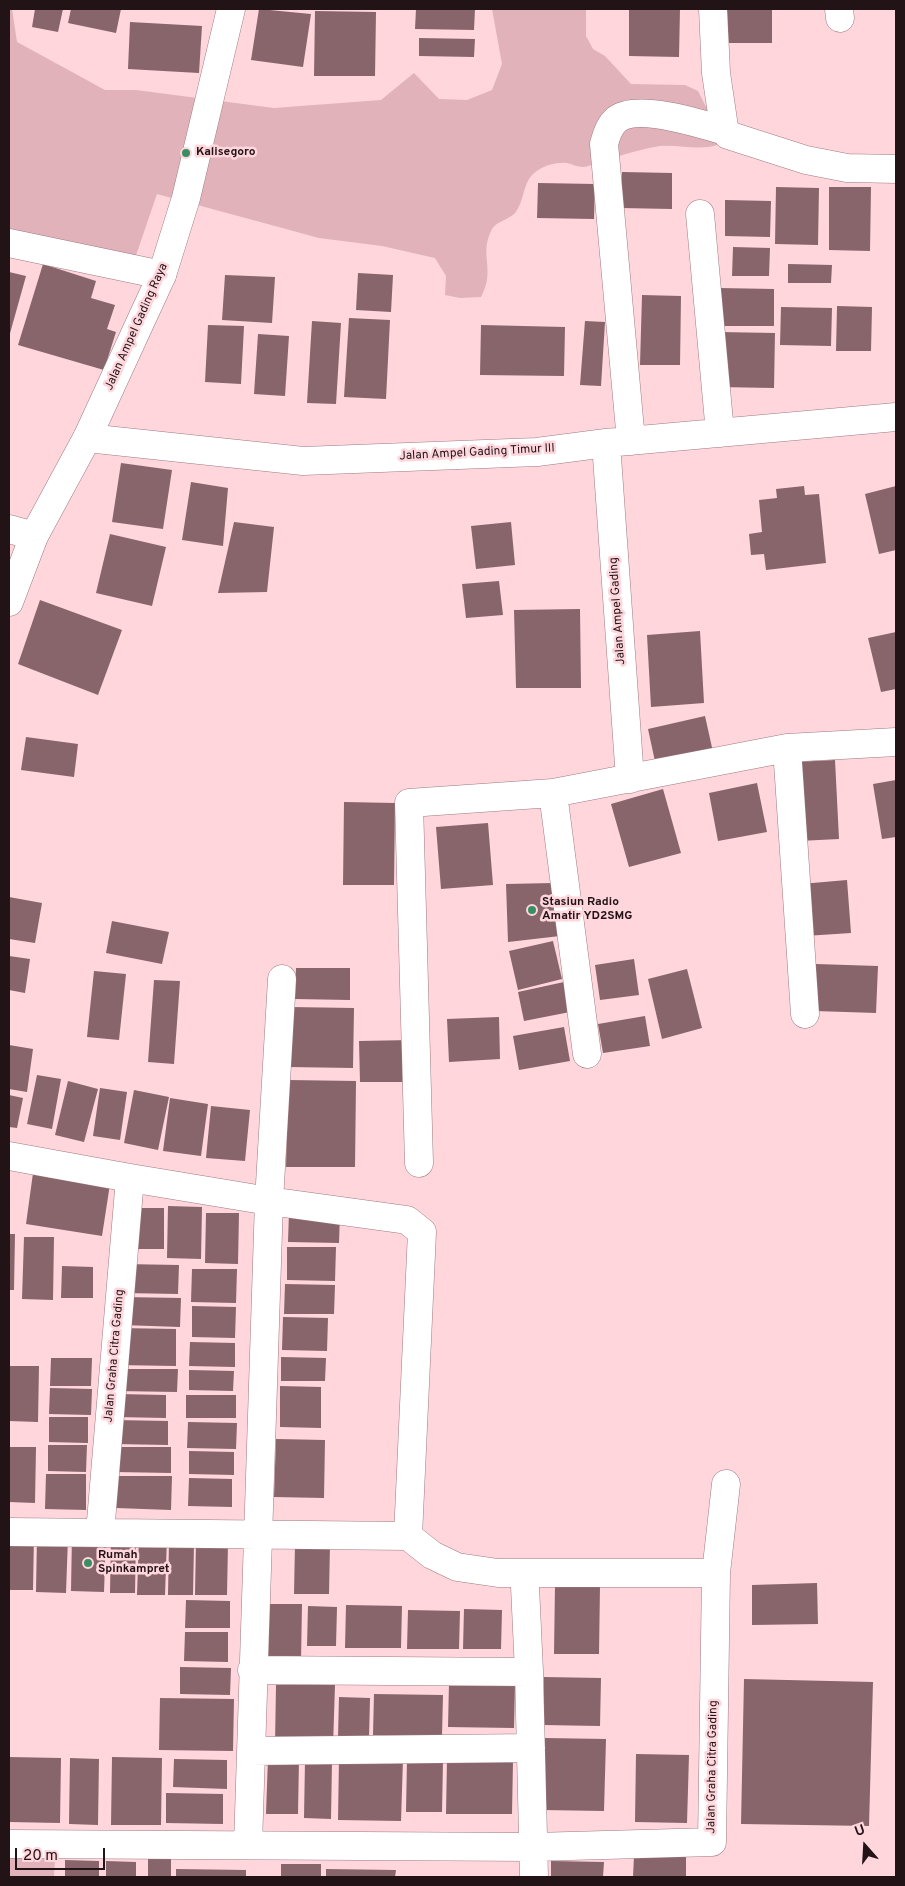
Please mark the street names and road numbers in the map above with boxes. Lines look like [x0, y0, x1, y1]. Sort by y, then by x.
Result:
street label: Jalan Ampel Gading Raya [102, 261, 172, 393]
street label: Jalan Ampel Gading Timur III [399, 442, 555, 464]
street label: Jalan Ampel Gading [607, 557, 629, 665]
street label: Jalan Graha Citra Gading [102, 1289, 128, 1423]
street label: Jalan Graha Citra Gading [705, 1700, 721, 1834]

